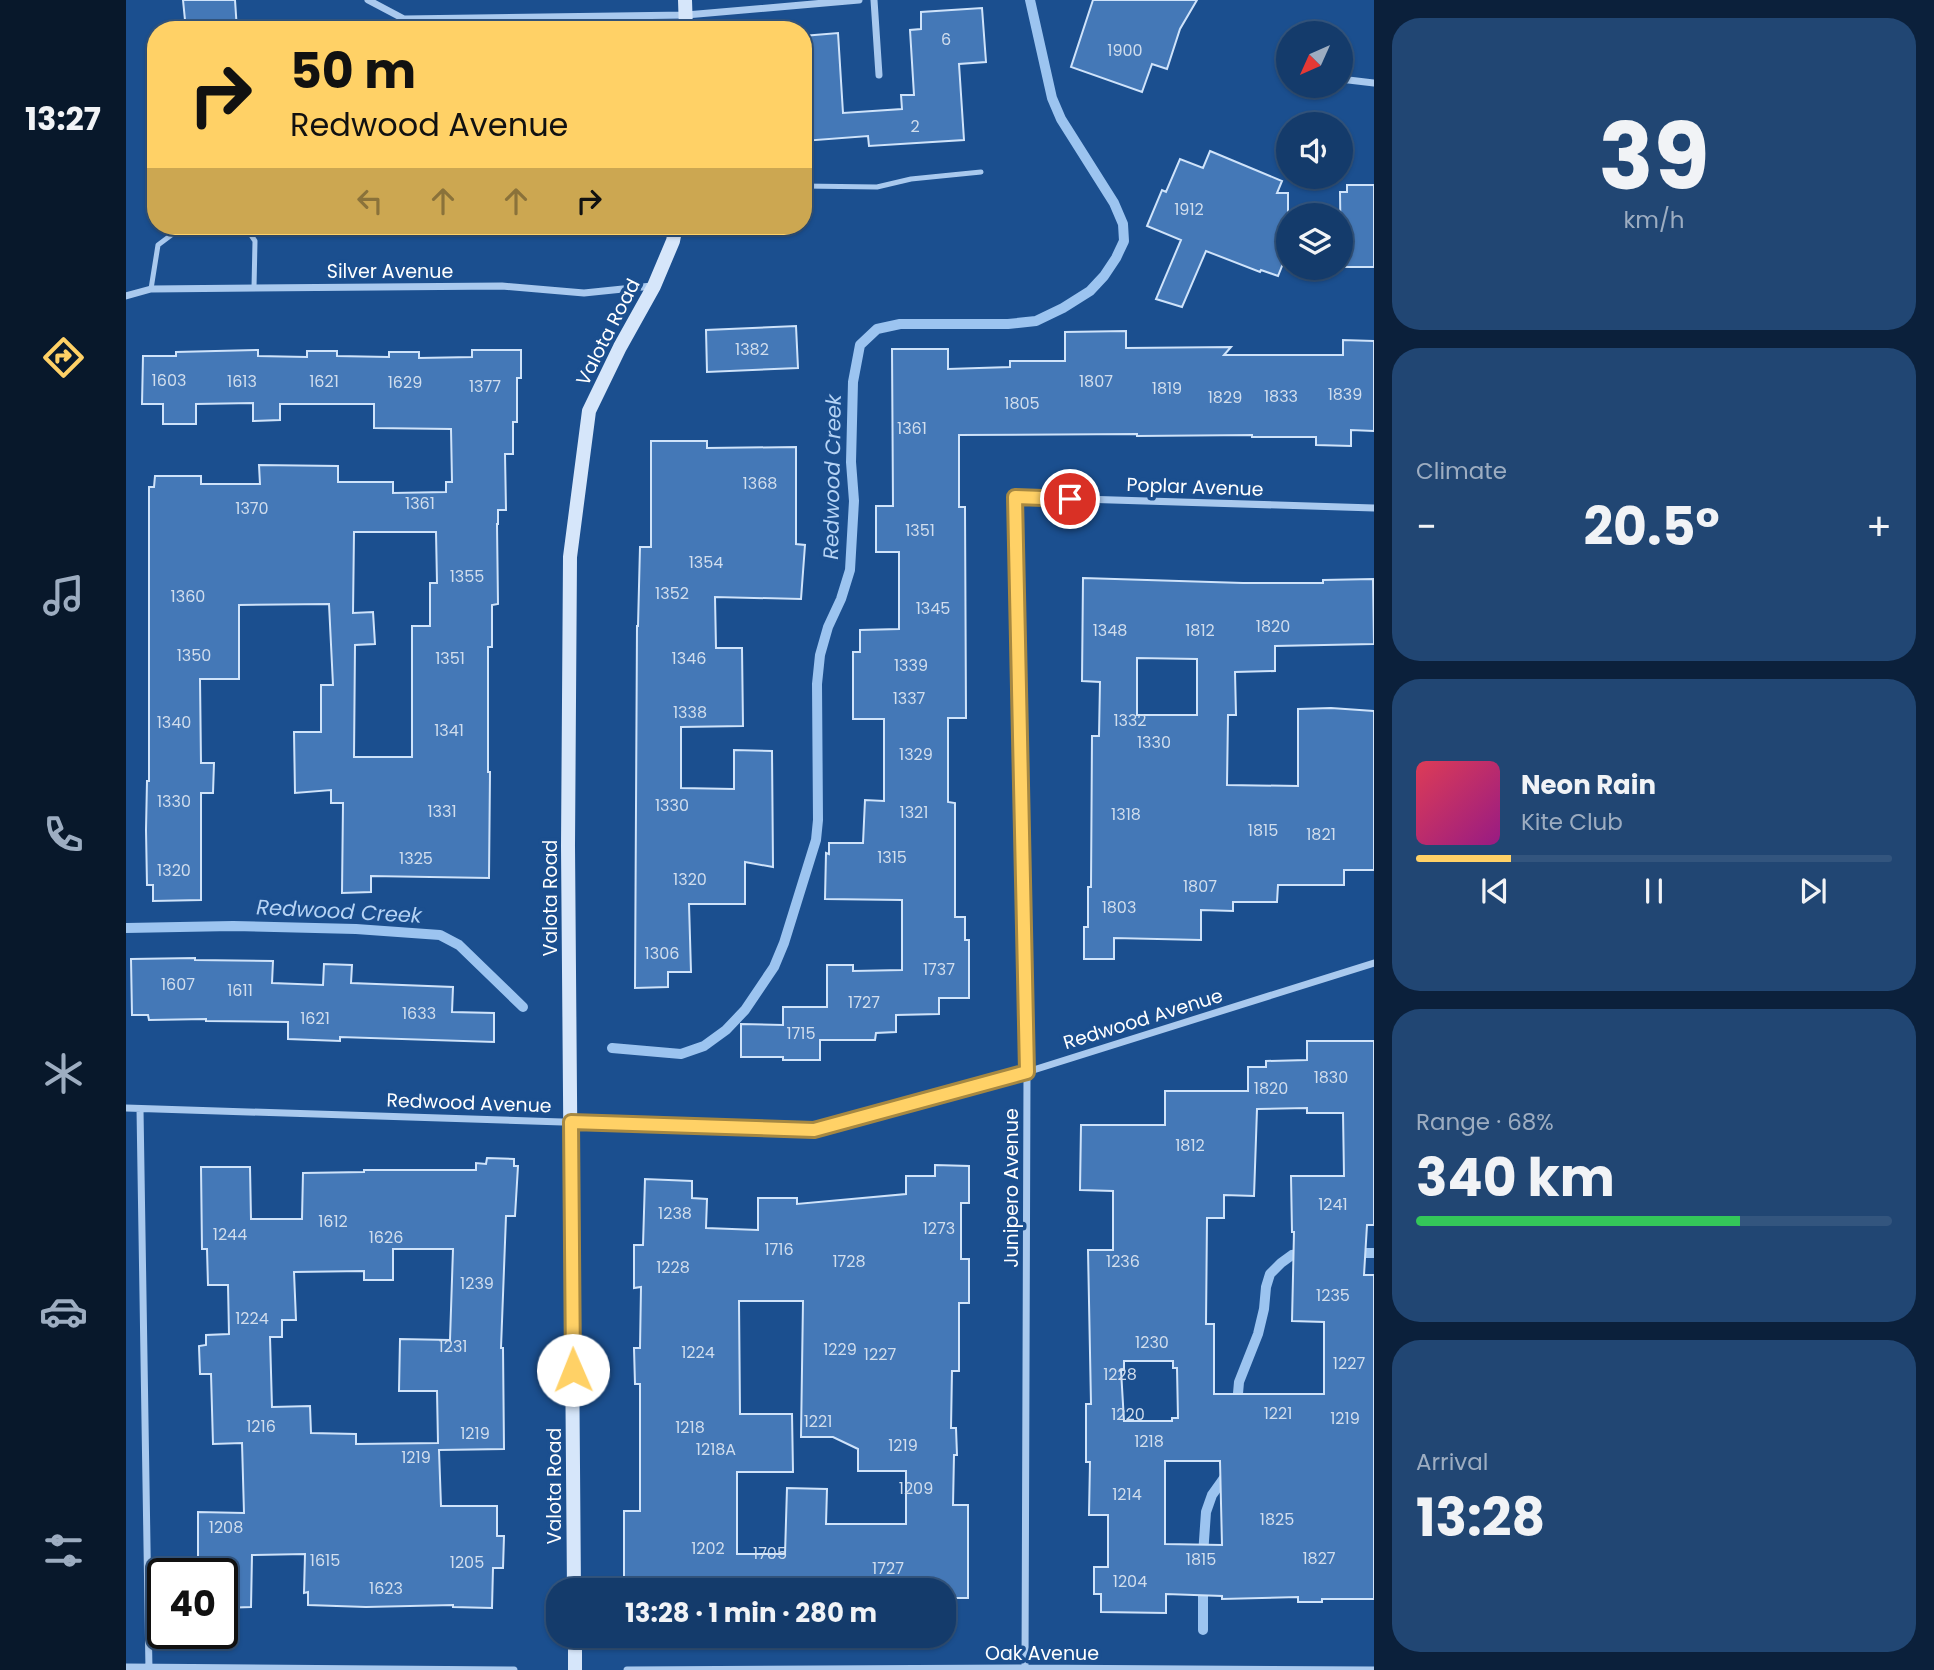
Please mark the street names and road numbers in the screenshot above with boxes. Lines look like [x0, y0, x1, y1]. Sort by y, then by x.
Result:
street label: Silver Avenue [327, 258, 453, 285]
street label: Valota Road [569, 274, 647, 390]
street label: Poplar Avenue [1126, 471, 1264, 503]
street label: Valota Road [537, 840, 564, 956]
street label: Redwood Avenue [1060, 982, 1226, 1056]
street label: Redwood Avenue [386, 1087, 552, 1119]
street label: Junipero Avenue [998, 1108, 1025, 1268]
street label: Valota Road [541, 1428, 568, 1544]
street label: Oak Avenue [985, 1640, 1099, 1667]

